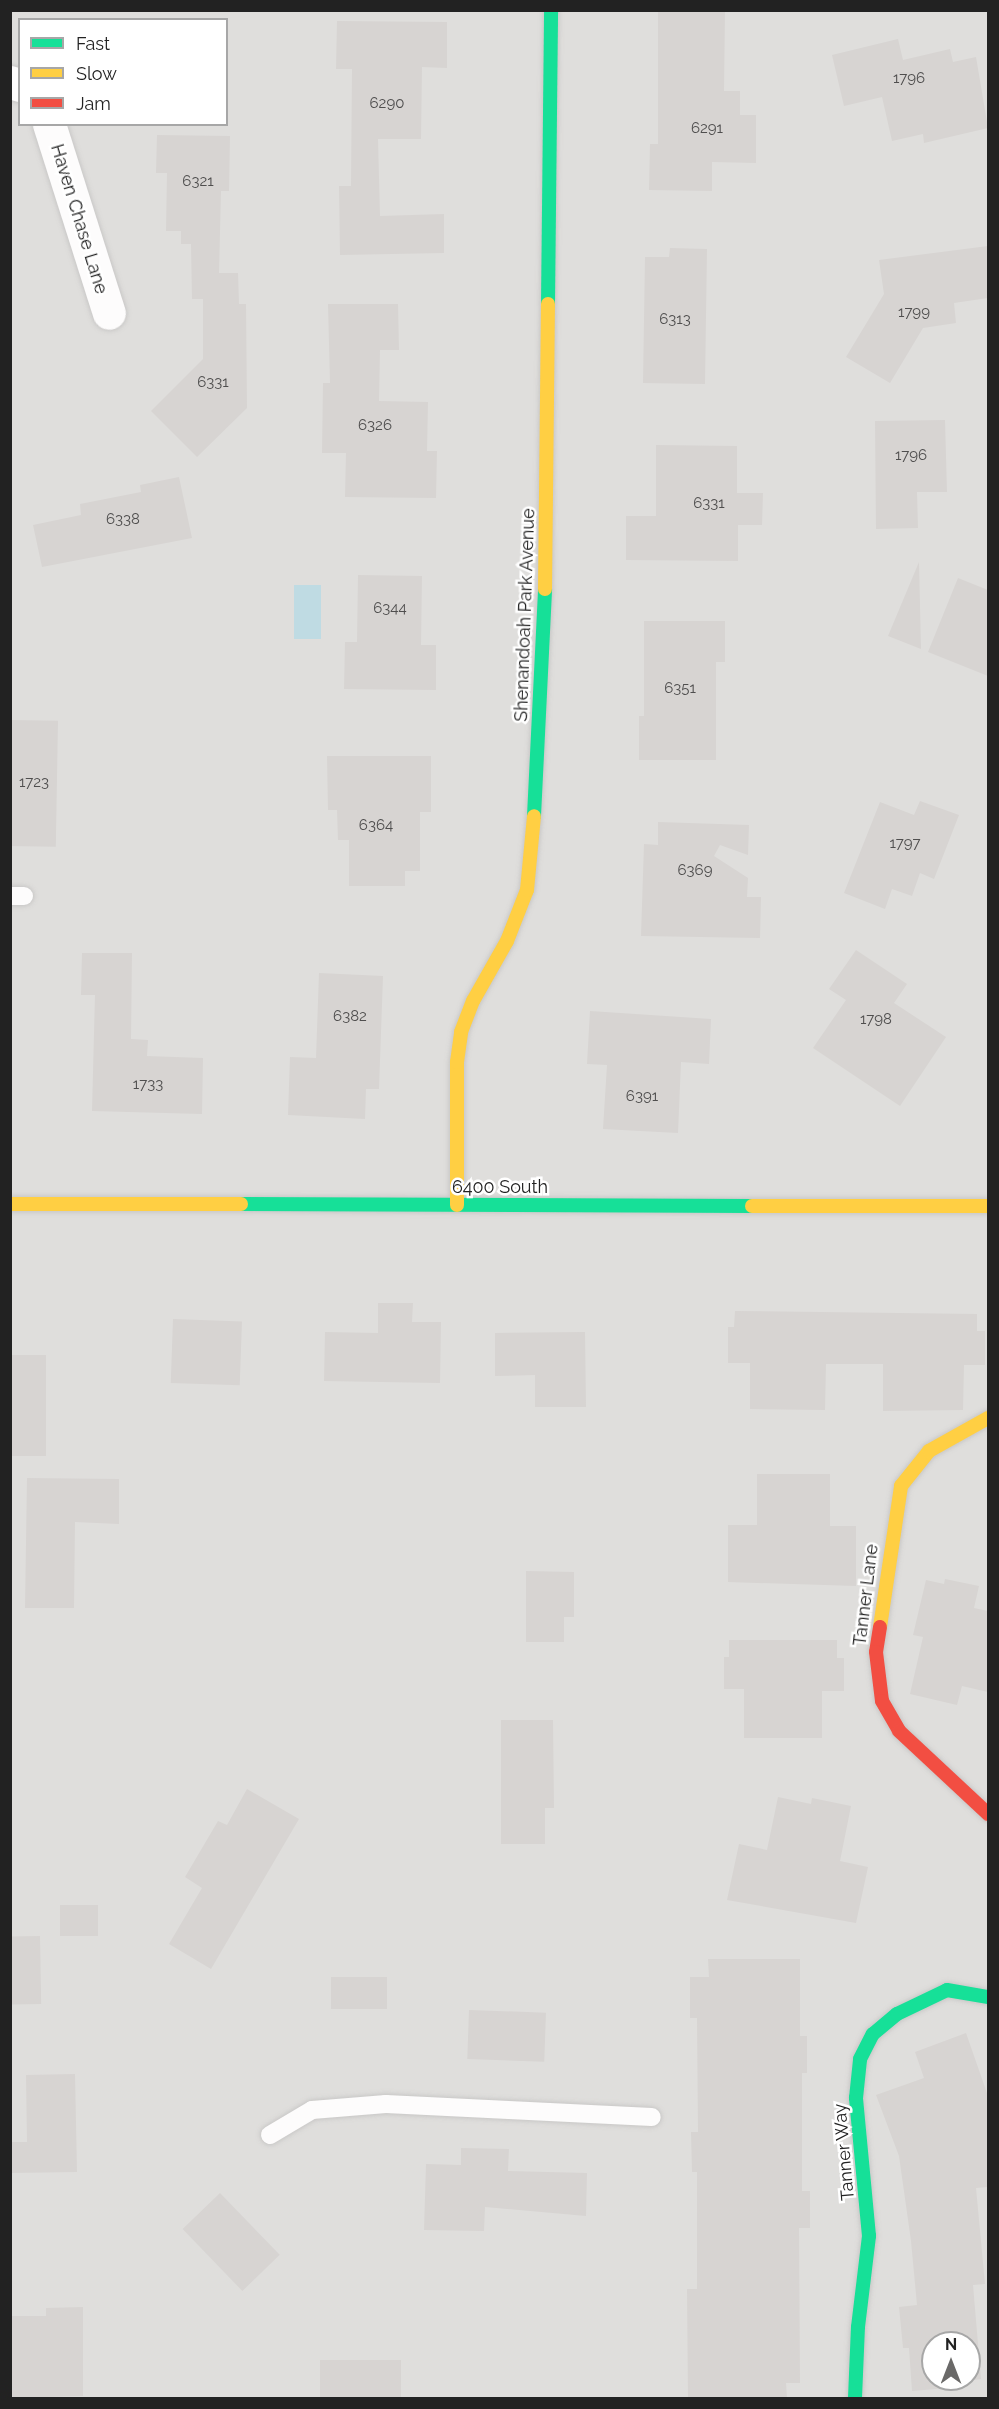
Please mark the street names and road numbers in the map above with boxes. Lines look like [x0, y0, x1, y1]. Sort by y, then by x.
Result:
street label: Haven Chase Lane [46, 141, 112, 297]
street label: Shenandoah Park Avenue [510, 508, 540, 722]
street label: 6400 South [452, 1176, 548, 1198]
street label: Tanner Lane [849, 1543, 883, 1647]
street label: Tanner Way [829, 2102, 859, 2202]

